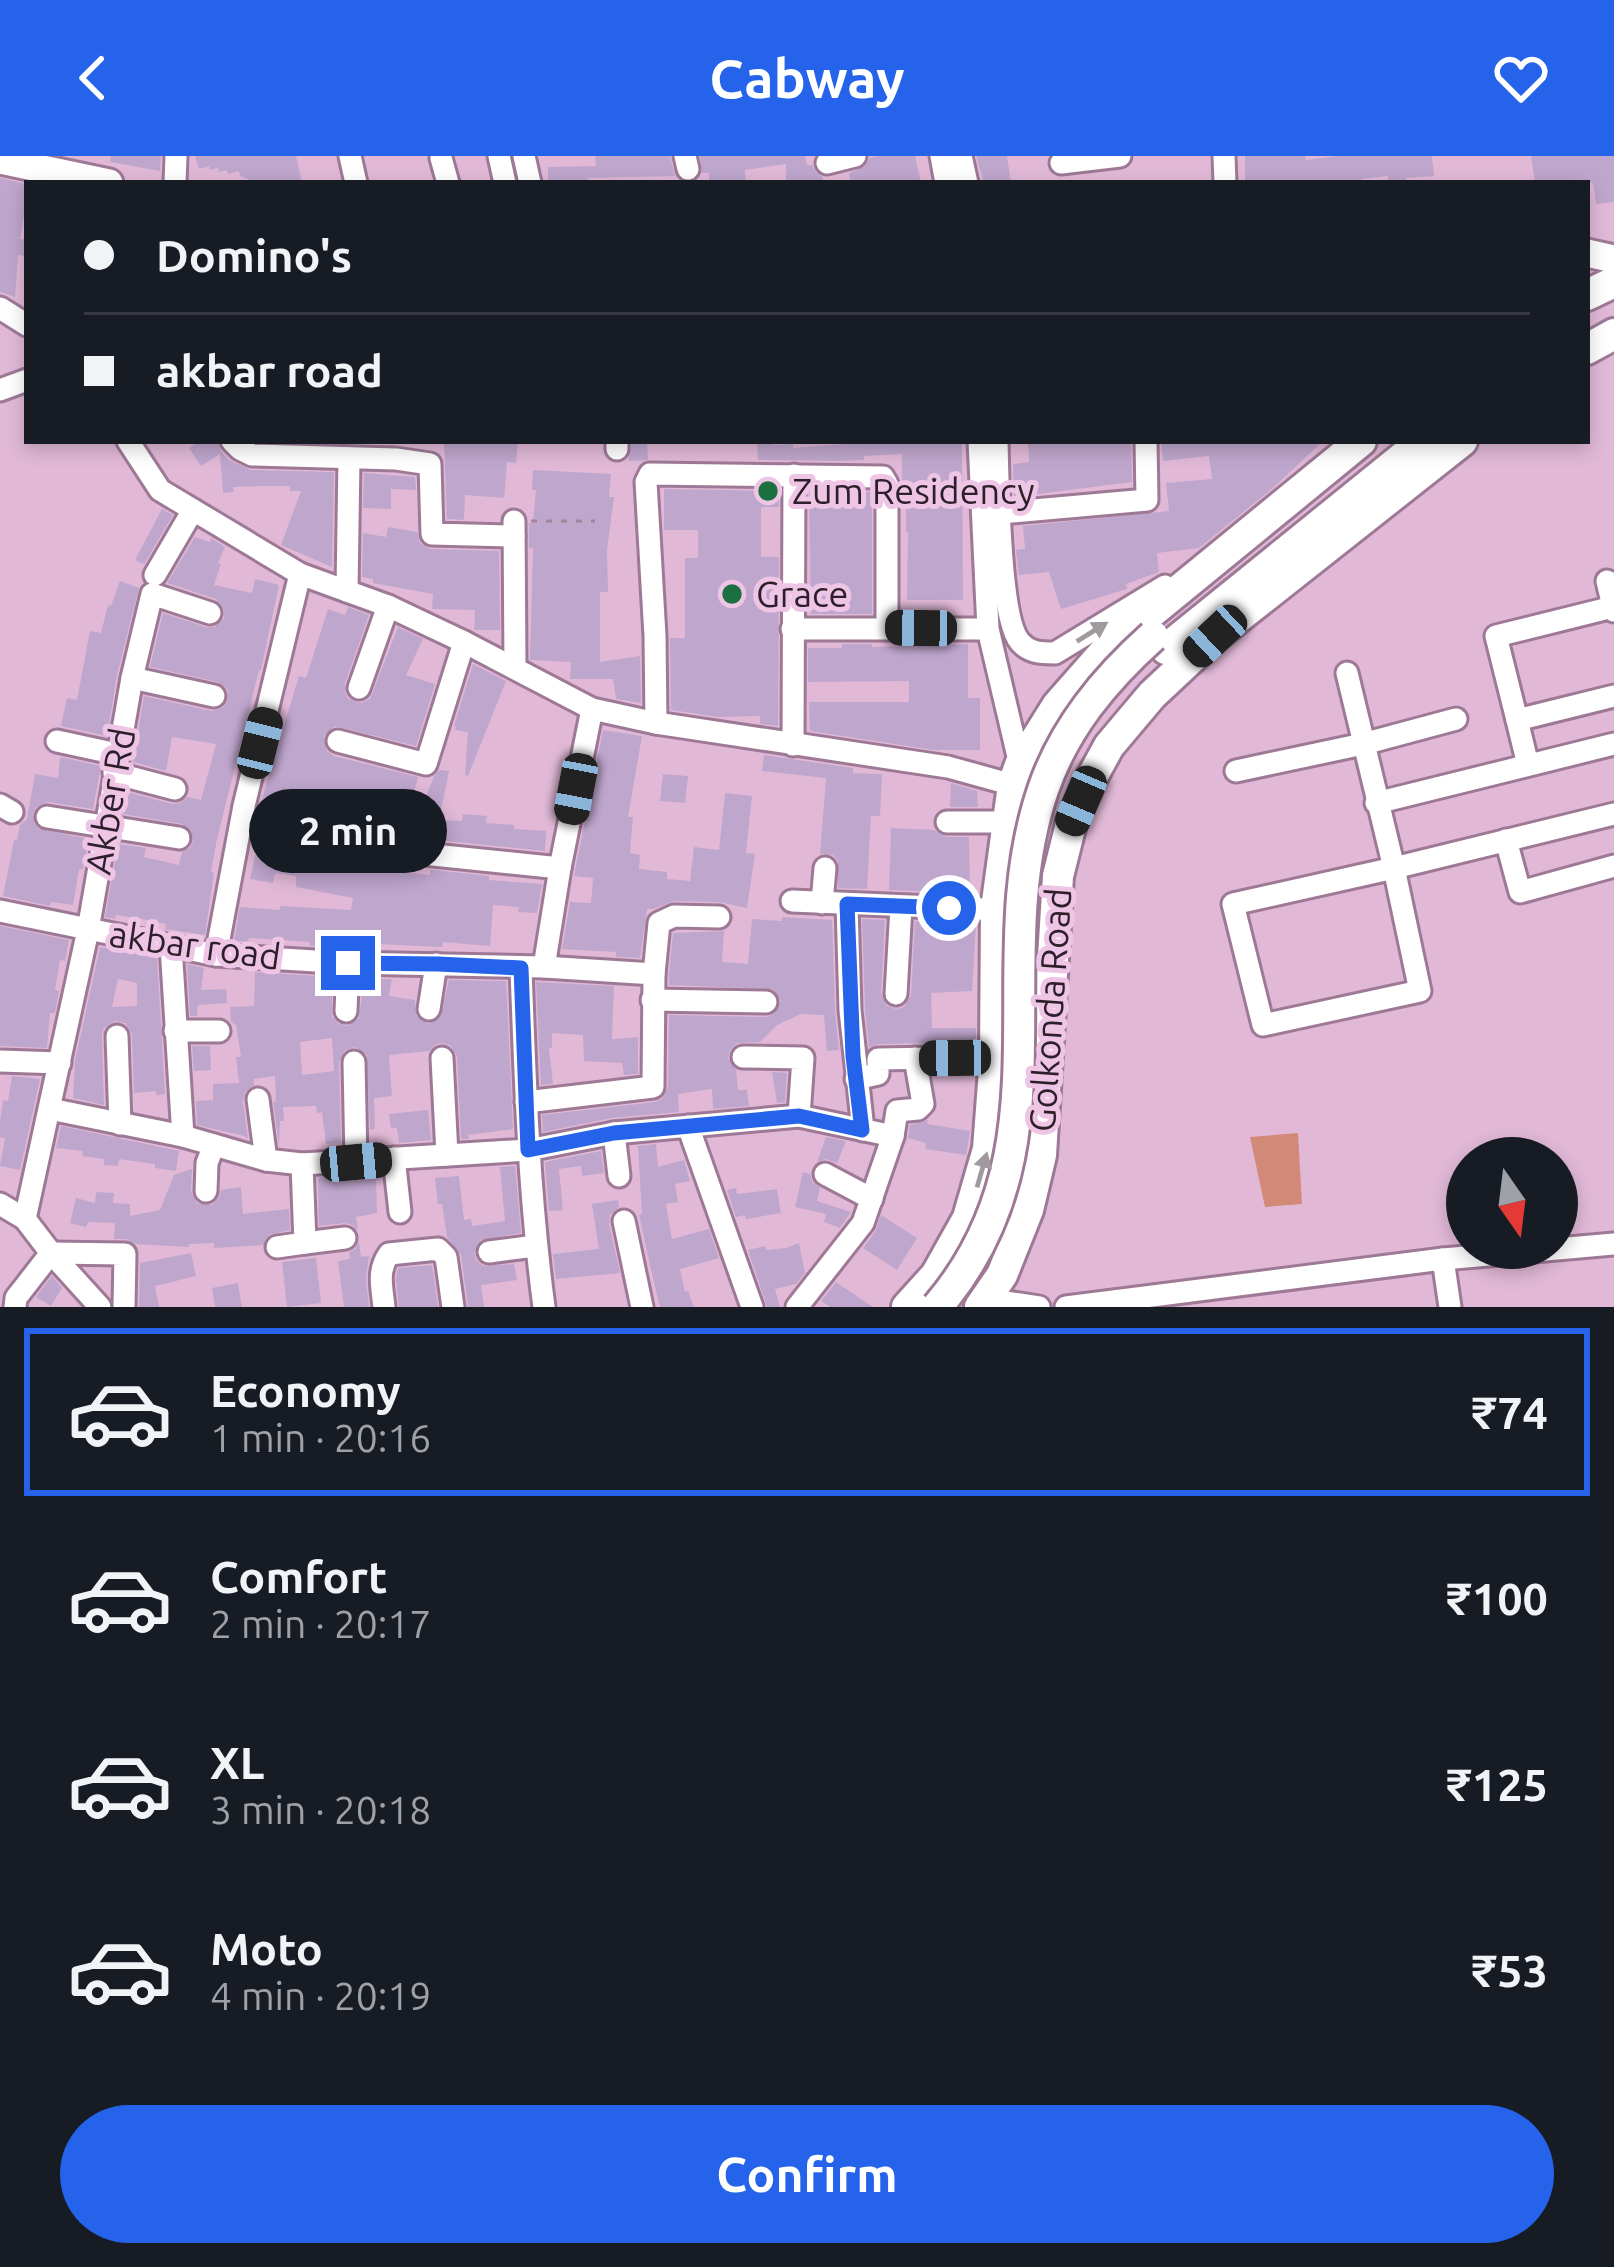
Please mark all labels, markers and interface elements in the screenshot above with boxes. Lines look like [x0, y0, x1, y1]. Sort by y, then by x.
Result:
icon: back [60, 45, 126, 111]
icon: heart [1488, 45, 1554, 111]
text: Cabway [709, 48, 905, 108]
text: Domino's [156, 230, 352, 281]
text: akbar road [156, 345, 383, 396]
place label: Zum Residency [792, 470, 1035, 511]
marker: Zum Residency [755, 478, 781, 504]
place label: Grace [756, 573, 848, 614]
marker: Grace [719, 581, 745, 607]
car [1176, 598, 1254, 674]
car [885, 609, 957, 647]
one-way arrow [1075, 622, 1109, 643]
car [234, 704, 286, 782]
street label: Akber Rd [76, 725, 143, 877]
car [551, 750, 601, 828]
car [1050, 761, 1112, 841]
callout: 2 min [249, 789, 447, 873]
text: 2 min [299, 809, 397, 852]
route start [922, 881, 976, 935]
street label: Golkonda Road [1021, 887, 1078, 1133]
street label: akbar road [107, 912, 283, 977]
route end [321, 936, 375, 990]
car [919, 1039, 991, 1077]
north arrow [1446, 1137, 1578, 1269]
map controls [1446, 1137, 1578, 1269]
car [319, 1141, 393, 1183]
one-way arrow [974, 1151, 992, 1188]
icon: car [66, 1358, 174, 1466]
text: Economy [210, 1365, 401, 1416]
text: ₹74 [1472, 1387, 1548, 1438]
text: 1 min · 20:16 [210, 1416, 431, 1459]
icon: car [66, 1544, 174, 1652]
text: Comfort [210, 1551, 387, 1602]
text: ₹100 [1446, 1573, 1548, 1624]
text: 2 min · 20:17 [210, 1602, 431, 1645]
icon: car [66, 1730, 174, 1838]
text: XL [210, 1737, 264, 1788]
text: ₹125 [1446, 1759, 1548, 1810]
text: 3 min · 20:18 [210, 1788, 431, 1831]
icon: car [66, 1916, 174, 2024]
text: Moto [210, 1923, 323, 1974]
text: ₹53 [1472, 1945, 1548, 1996]
text: 4 min · 20:19 [210, 1974, 431, 2017]
button: Confirm [60, 2105, 1554, 2243]

